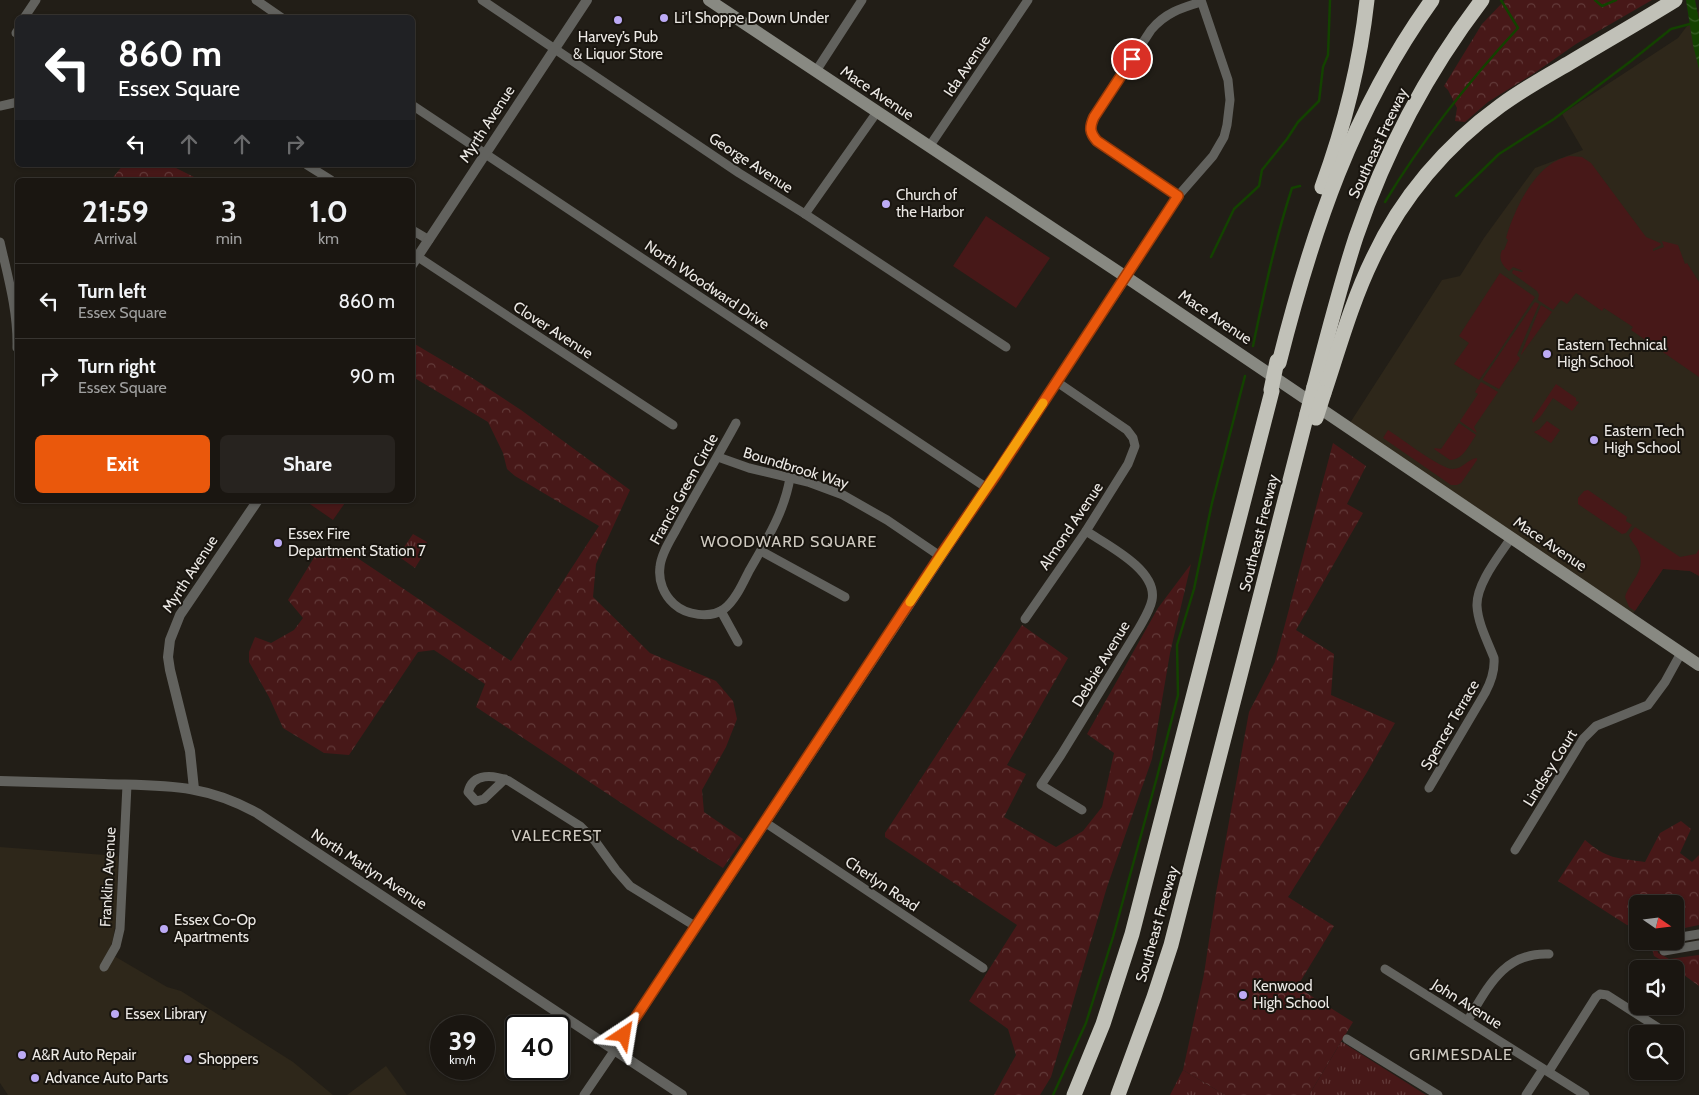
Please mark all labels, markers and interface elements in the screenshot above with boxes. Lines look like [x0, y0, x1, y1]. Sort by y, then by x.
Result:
place label: Li’l Shoppe Down Under [674, 9, 829, 27]
marker: Li’l Shoppe Down Under [658, 12, 670, 24]
marker: Harvey’s Pub & Liquor Store [612, 14, 624, 26]
place label: Harvey’s Pub & Liquor Store [573, 28, 663, 63]
text: 860 m [118, 32, 222, 75]
street label: Ida Avenue [940, 32, 994, 100]
icon: left [35, 35, 100, 100]
pin [1111, 38, 1153, 80]
icon: arrive [1118, 45, 1146, 73]
street label: Mace Avenue [837, 62, 917, 124]
text: Essex Square [118, 75, 240, 102]
street label: Myrth Avenue [455, 82, 519, 166]
street label: Southeast Freeway [1344, 84, 1412, 201]
street label: George Avenue [706, 129, 797, 197]
icon: left [122, 130, 150, 158]
icon: ahead [175, 130, 203, 158]
icon: ahead [228, 130, 256, 158]
icon: right [281, 130, 309, 158]
place label: Church of the Harbor [896, 186, 964, 221]
text: 21:59 [82, 193, 149, 230]
text: 3 [221, 193, 237, 230]
text: 1.0 [309, 193, 348, 230]
marker: Church of the Harbor [880, 198, 892, 210]
text: Arrival [94, 229, 137, 248]
text: min [216, 229, 242, 248]
text: km [318, 229, 339, 248]
street label: North Woodward Drive [641, 237, 773, 334]
text: Turn left [78, 280, 146, 303]
street label: Mace Avenue [1175, 286, 1255, 348]
icon: left [35, 287, 63, 315]
text: 860 m [338, 290, 395, 313]
street label: Clover Avenue [510, 298, 597, 363]
text: Essex Square [78, 303, 167, 322]
place label: Eastern Technical High School [1557, 336, 1667, 371]
marker: Eastern Technical High School [1541, 348, 1553, 360]
text: Turn right [78, 355, 156, 378]
icon: right [35, 362, 63, 390]
text: 90 m [350, 365, 395, 388]
text: Essex Square [78, 378, 167, 397]
place label: Eastern Tech High School [1604, 422, 1684, 457]
street label: Francis Green Circle [646, 430, 722, 548]
marker: Eastern Tech High School [1588, 434, 1600, 446]
button: Exit [35, 435, 210, 493]
button: Share [220, 435, 395, 493]
street label: Boundbrook Way [741, 443, 851, 493]
street label: Southeast Freeway [1236, 472, 1282, 593]
street label: Almond Avenue [1035, 479, 1107, 573]
street label: Mace Avenue [1510, 513, 1590, 575]
place label: Essex Fire Department Station 7 [288, 525, 426, 560]
street label: Myrth Avenue [158, 532, 222, 616]
district label: WOODWARD SQUARE [701, 532, 877, 551]
marker: Essex Fire Department Station 7 [272, 537, 284, 549]
street label: Debbie Avenue [1068, 618, 1134, 710]
street label: Spencer Terrace [1417, 676, 1483, 773]
street label: Lindsey Court [1519, 726, 1581, 810]
street label: North Marlyn Avenue [308, 825, 430, 913]
street label: Franklin Avenue [96, 826, 120, 927]
district label: VALECREST [512, 826, 602, 845]
street label: Cherlyn Road [842, 853, 922, 915]
street label: Southeast Freeway [1132, 863, 1182, 984]
north arrow [1629, 895, 1684, 950]
map controls [1629, 895, 1684, 1080]
place label: Essex Co-Op Apartments [174, 911, 256, 946]
marker: Essex Co-Op Apartments [158, 923, 170, 935]
button: sound [1629, 960, 1684, 1015]
street label: John Avenue [1428, 975, 1506, 1033]
place label: Kenwood High School [1253, 977, 1330, 1012]
marker: Kenwood High School [1237, 989, 1249, 1001]
place label: Essex Library [125, 1005, 207, 1023]
marker: Essex Library [109, 1008, 121, 1020]
position arrow [597, 1008, 649, 1060]
speed limit sign: 40 [505, 1015, 570, 1080]
button: search [1629, 1025, 1684, 1080]
text: 39 [449, 1026, 476, 1056]
district label: GRIMESDALE [1409, 1045, 1513, 1064]
place label: A&R Auto Repair [32, 1046, 137, 1064]
marker: A&R Auto Repair [16, 1049, 28, 1061]
place label: Shoppers [198, 1050, 258, 1068]
text: km/h [449, 1052, 476, 1067]
marker: Shoppers [182, 1053, 194, 1065]
place label: Advance Auto Parts [45, 1069, 168, 1087]
marker: Advance Auto Parts [29, 1072, 41, 1084]

